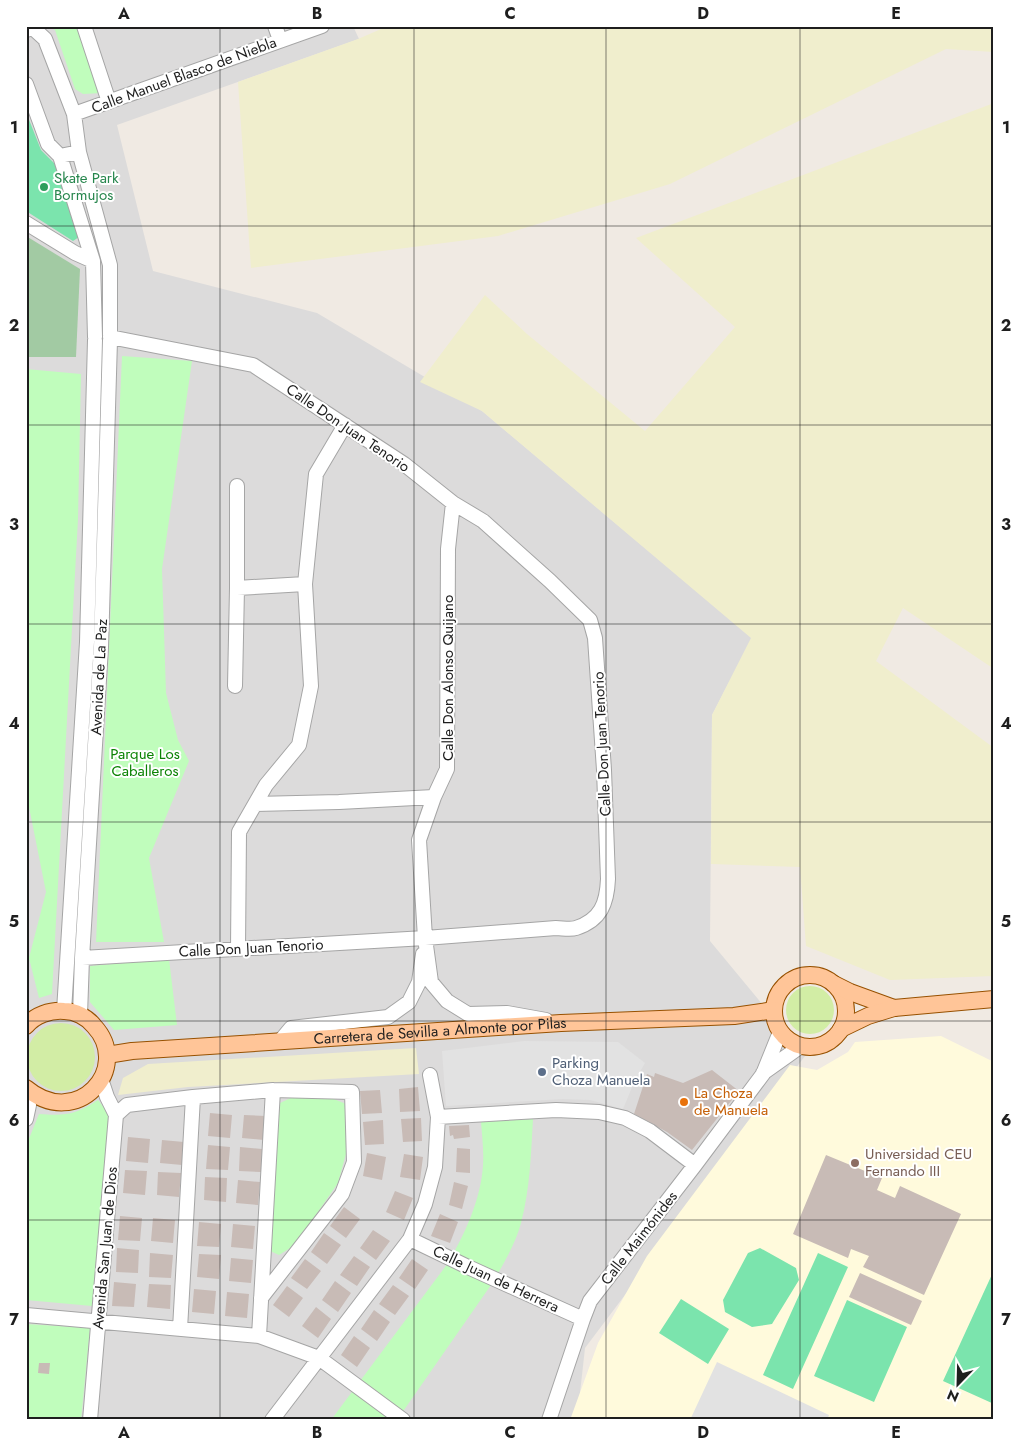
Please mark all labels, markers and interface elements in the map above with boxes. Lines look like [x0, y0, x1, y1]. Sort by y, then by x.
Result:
text: A [117, 2, 130, 25]
text: B [312, 2, 322, 25]
text: C [504, 2, 516, 25]
text: D [697, 2, 709, 25]
text: E [891, 2, 901, 25]
street label: Calle Manuel Blasco de Niebla [88, 31, 280, 119]
text: 1 [10, 116, 18, 139]
text: 1 [1002, 116, 1010, 139]
place label: Skate Park Bormujos [54, 167, 119, 206]
marker: Skate Park Bormujos [38, 181, 50, 193]
text: 2 [9, 314, 19, 337]
text: 2 [1001, 314, 1011, 337]
street label: Calle Don Juan Tenorio [282, 378, 414, 478]
text: 3 [9, 513, 19, 536]
text: 3 [1001, 513, 1011, 536]
street label: Calle Don Alonso Quijano [437, 595, 459, 761]
street label: Avenida de La Paz [85, 618, 113, 736]
street label: Calle Don Juan Tenorio [587, 671, 617, 817]
text: 4 [8, 712, 20, 735]
text: 4 [1000, 712, 1012, 735]
park label: Parque Los Caballeros [110, 743, 180, 782]
text: 5 [9, 910, 19, 933]
text: 5 [1001, 910, 1011, 933]
street label: Calle Don Juan Tenorio [178, 933, 324, 963]
street label: Carretera de Sevilla a Almonte por Pilas [313, 1012, 567, 1050]
place label: Parking Choza Manuela [552, 1052, 650, 1091]
marker: Parking Choza Manuela [536, 1066, 548, 1078]
place label: La Choza de Manuela [694, 1082, 768, 1121]
marker: La Choza de Manuela [678, 1096, 690, 1108]
text: 6 [9, 1109, 19, 1132]
text: 6 [1001, 1109, 1011, 1132]
place label: Universidad CEU Fernando III [865, 1143, 972, 1182]
marker: Universidad CEU Fernando III [849, 1157, 861, 1169]
street label: Avenida San Juan de Dios [87, 1166, 123, 1330]
street label: Calle Maimónides [595, 1186, 683, 1290]
street label: Calle Juan de Herrera [429, 1240, 563, 1318]
text: 7 [9, 1308, 19, 1331]
text: 7 [1001, 1308, 1011, 1331]
north arrow [932, 1358, 982, 1408]
text: N [944, 1385, 962, 1407]
text: A [117, 1421, 130, 1444]
text: B [312, 1421, 322, 1444]
text: C [504, 1421, 516, 1444]
text: D [697, 1421, 709, 1444]
text: E [891, 1421, 901, 1444]

